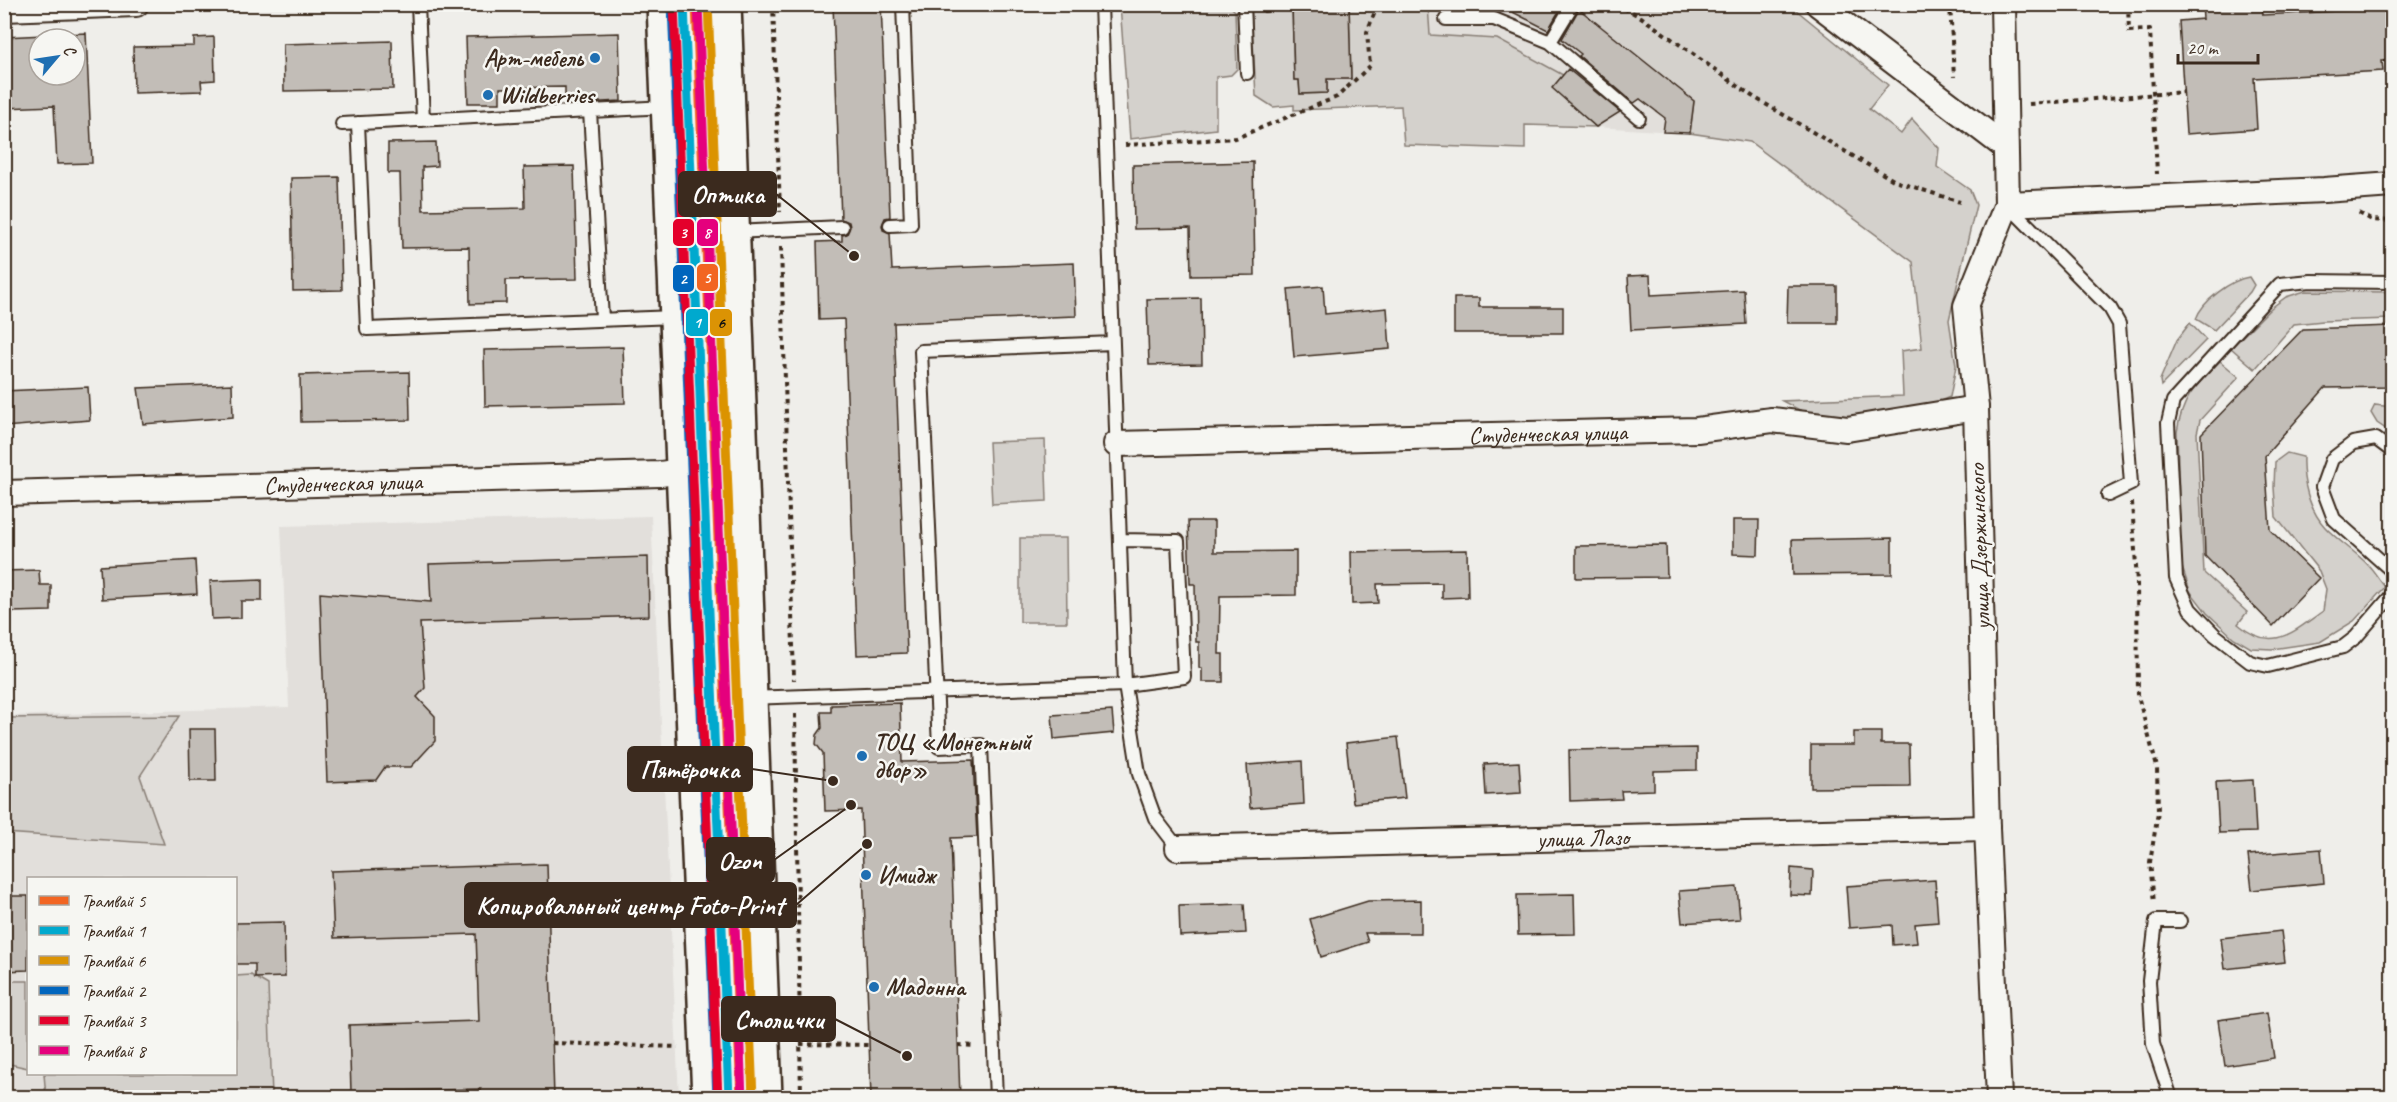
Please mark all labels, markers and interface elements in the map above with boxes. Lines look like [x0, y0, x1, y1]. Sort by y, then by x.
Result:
north arrow [27, 27, 87, 87]
scale bar [2178, 27, 2258, 65]
text: 20 m [2187, 37, 2220, 59]
text: С [59, 42, 81, 60]
place label: Арт-мебель [484, 43, 585, 73]
marker: Арт-мебель [588, 51, 602, 65]
place label: Wildberries [500, 80, 596, 110]
marker: Wildberries [481, 88, 495, 102]
callout: Оптика [679, 172, 776, 216]
text: Оптика [691, 178, 766, 211]
line badge: 3 [672, 218, 695, 247]
line badge: 8 [696, 218, 719, 247]
text: 3 [679, 223, 688, 243]
text: 8 [703, 223, 712, 243]
line badge: 5 [696, 263, 719, 292]
line badge: 2 [672, 264, 695, 293]
text: 5 [704, 268, 713, 288]
text: 2 [679, 269, 688, 289]
line badge: 1 [685, 308, 709, 337]
line badge: 6 [709, 308, 733, 337]
text: 1 [693, 313, 702, 333]
text: 6 [717, 313, 726, 333]
street label: Студенческая улица [1468, 417, 1629, 450]
street label: улица Дзержинского [1961, 462, 1997, 633]
street label: Студенческая улица [263, 466, 424, 500]
place label: ТОЦ «Монетный двор» [874, 727, 1033, 785]
callout: Пятёрочка [628, 747, 752, 791]
marker: ТОЦ «Монетный двор» [855, 749, 869, 763]
text: Пятёрочка [640, 753, 741, 786]
street label: улица Лазо [1534, 822, 1632, 854]
callout: Ozon [707, 838, 774, 882]
text: Ozon [718, 844, 763, 877]
place label: Имидж [878, 860, 938, 890]
marker: Имидж [859, 868, 873, 882]
legend [27, 877, 237, 1075]
callout: Копировальный центр Foto-Print [465, 883, 796, 927]
text: Копировальный центр Foto-Print [476, 889, 788, 922]
text: Трамвай 5 [81, 890, 147, 912]
text: Трамвай 1 [81, 920, 147, 942]
text: Трамвай 6 [81, 950, 147, 972]
place label: Мадонна [886, 972, 968, 1002]
text: Трамвай 2 [81, 980, 148, 1002]
marker: Мадонна [867, 980, 881, 994]
callout: Столички [722, 997, 835, 1041]
text: Столички [735, 1003, 826, 1036]
text: Трамвай 3 [81, 1010, 148, 1032]
text: Трамвай 8 [81, 1040, 148, 1062]

